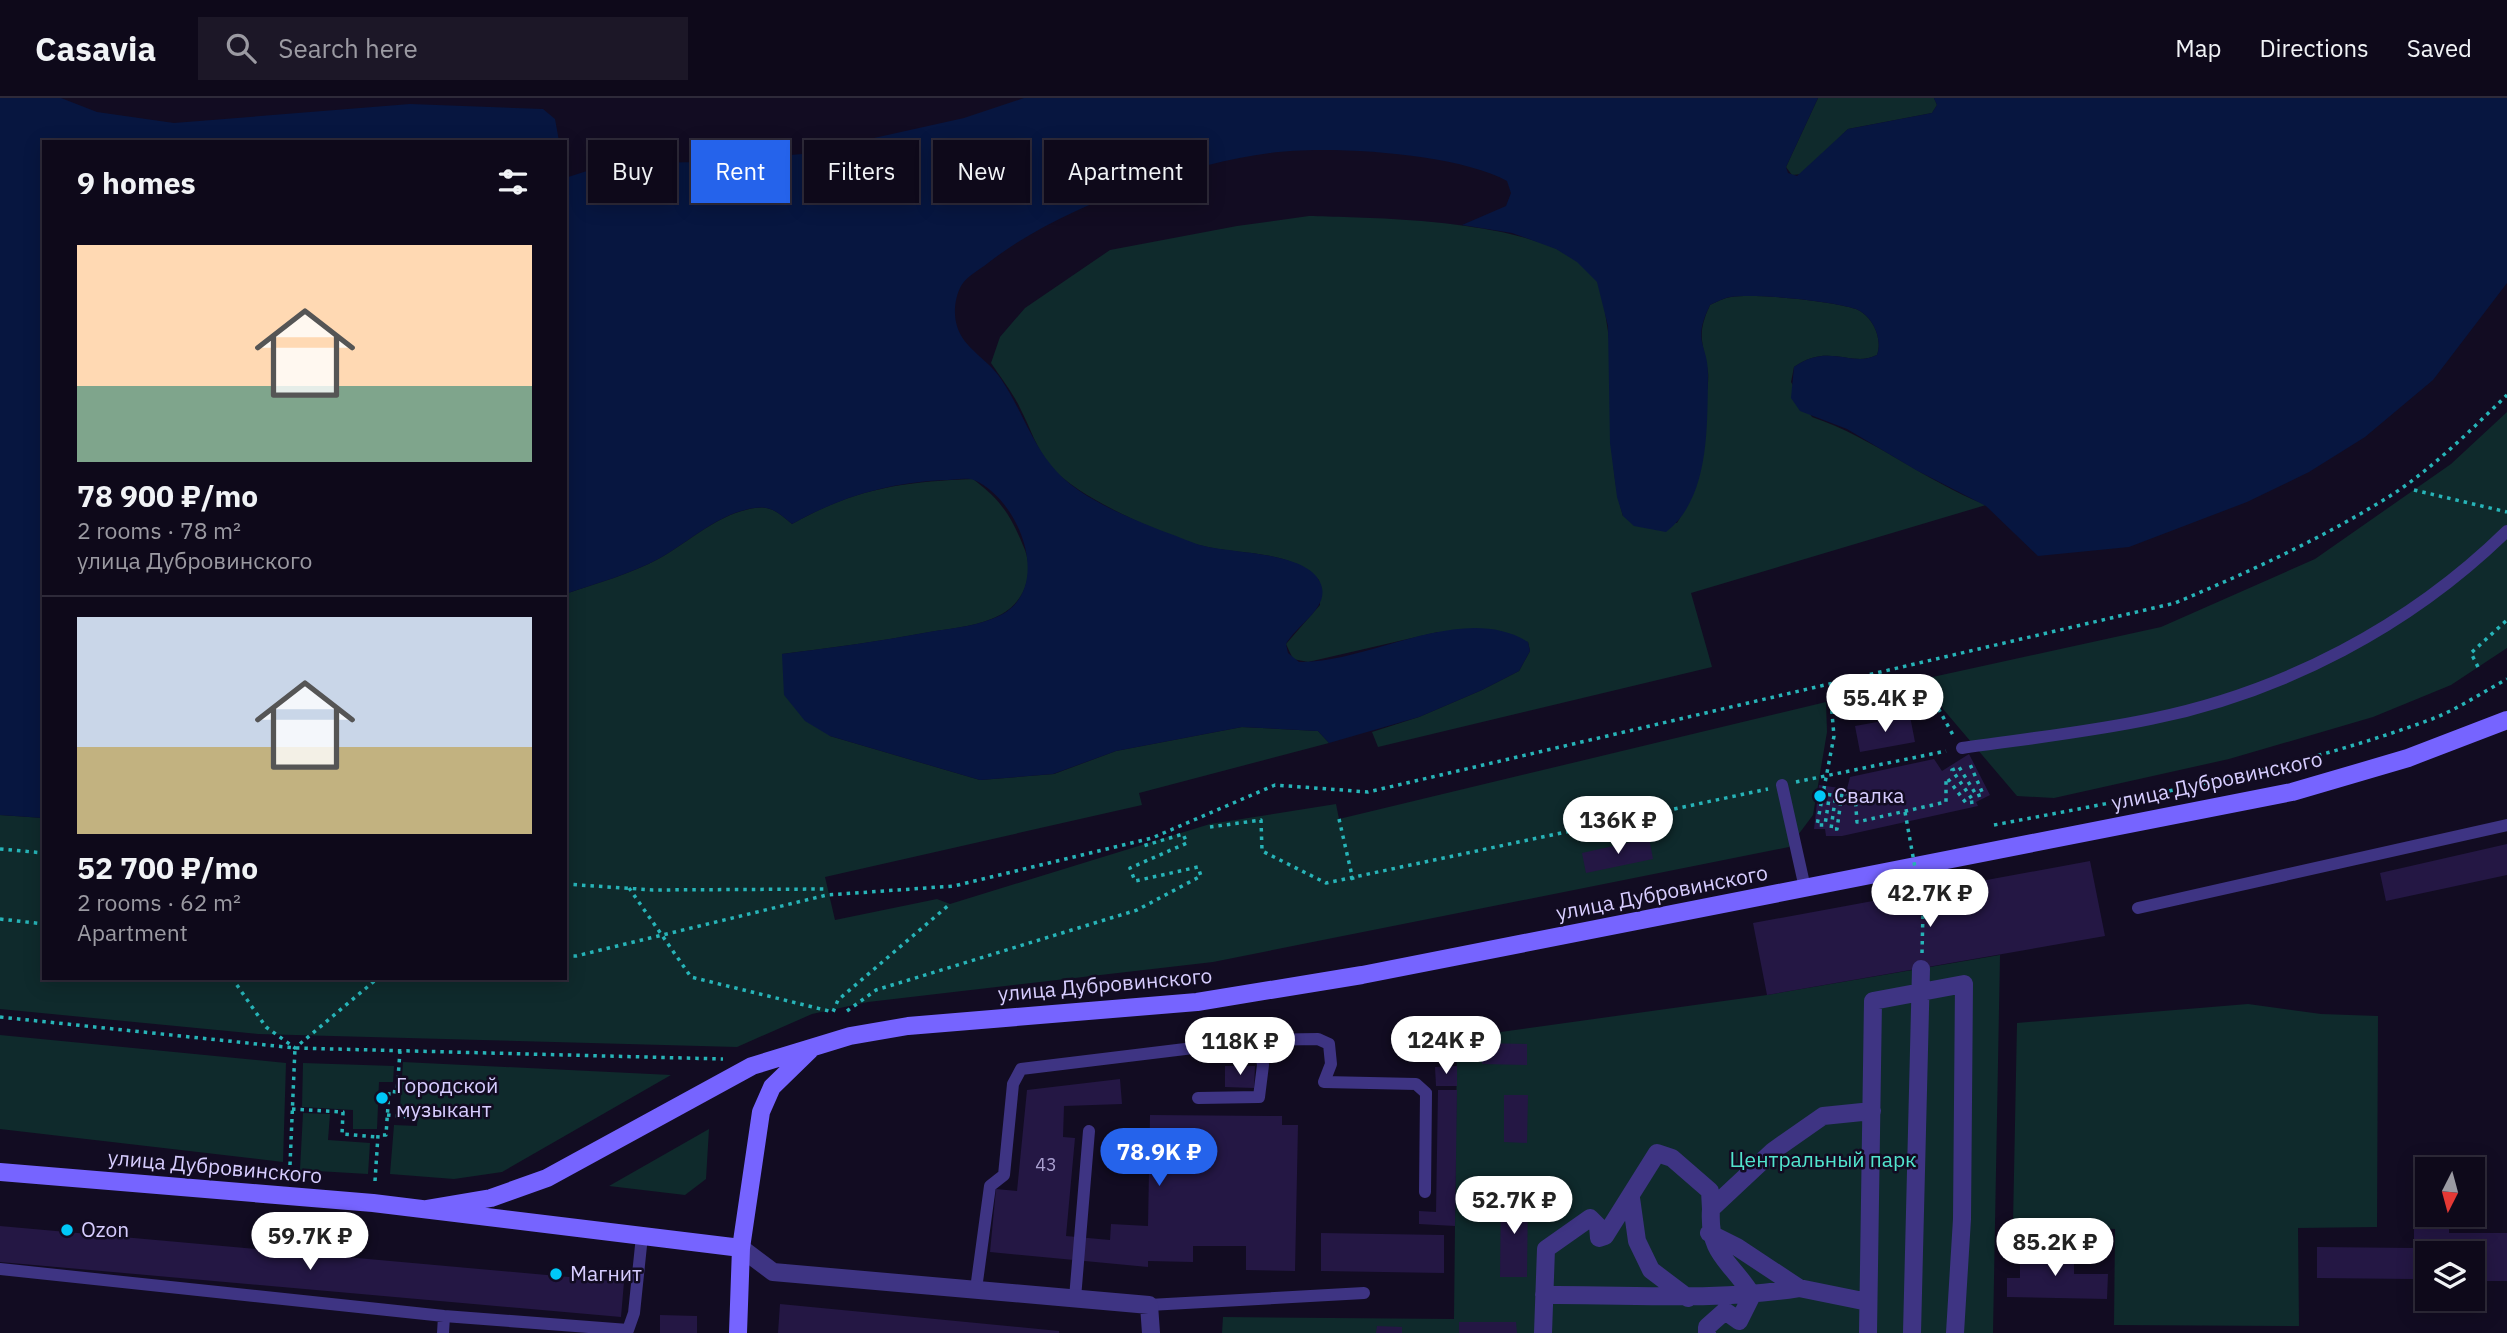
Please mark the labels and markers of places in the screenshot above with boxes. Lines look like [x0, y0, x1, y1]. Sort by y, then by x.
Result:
pin: 55.4K ₽ [1820, 674, 1950, 734]
place label: Свалка [1834, 781, 1905, 809]
marker: Свалка [1812, 788, 1828, 804]
pin: 136K ₽ [1561, 796, 1675, 856]
pin: 42.7K ₽ [1865, 870, 1995, 929]
pin: 124K ₽ [1389, 1016, 1503, 1076]
pin: 118K ₽ [1183, 1018, 1297, 1077]
place label: Городской музыкант [396, 1071, 498, 1123]
marker: Городской музыкант [374, 1090, 390, 1106]
pin: 78.9K ₽ [1094, 1128, 1224, 1188]
pin: 52.7K ₽ [1449, 1176, 1579, 1236]
pin: 59.7K ₽ [245, 1212, 375, 1272]
place label: Ozon [81, 1215, 129, 1243]
pin: 85.2K ₽ [1990, 1218, 2120, 1278]
marker: Ozon [59, 1222, 75, 1238]
place label: Магнит [570, 1259, 642, 1287]
marker: Магнит [548, 1266, 564, 1282]

